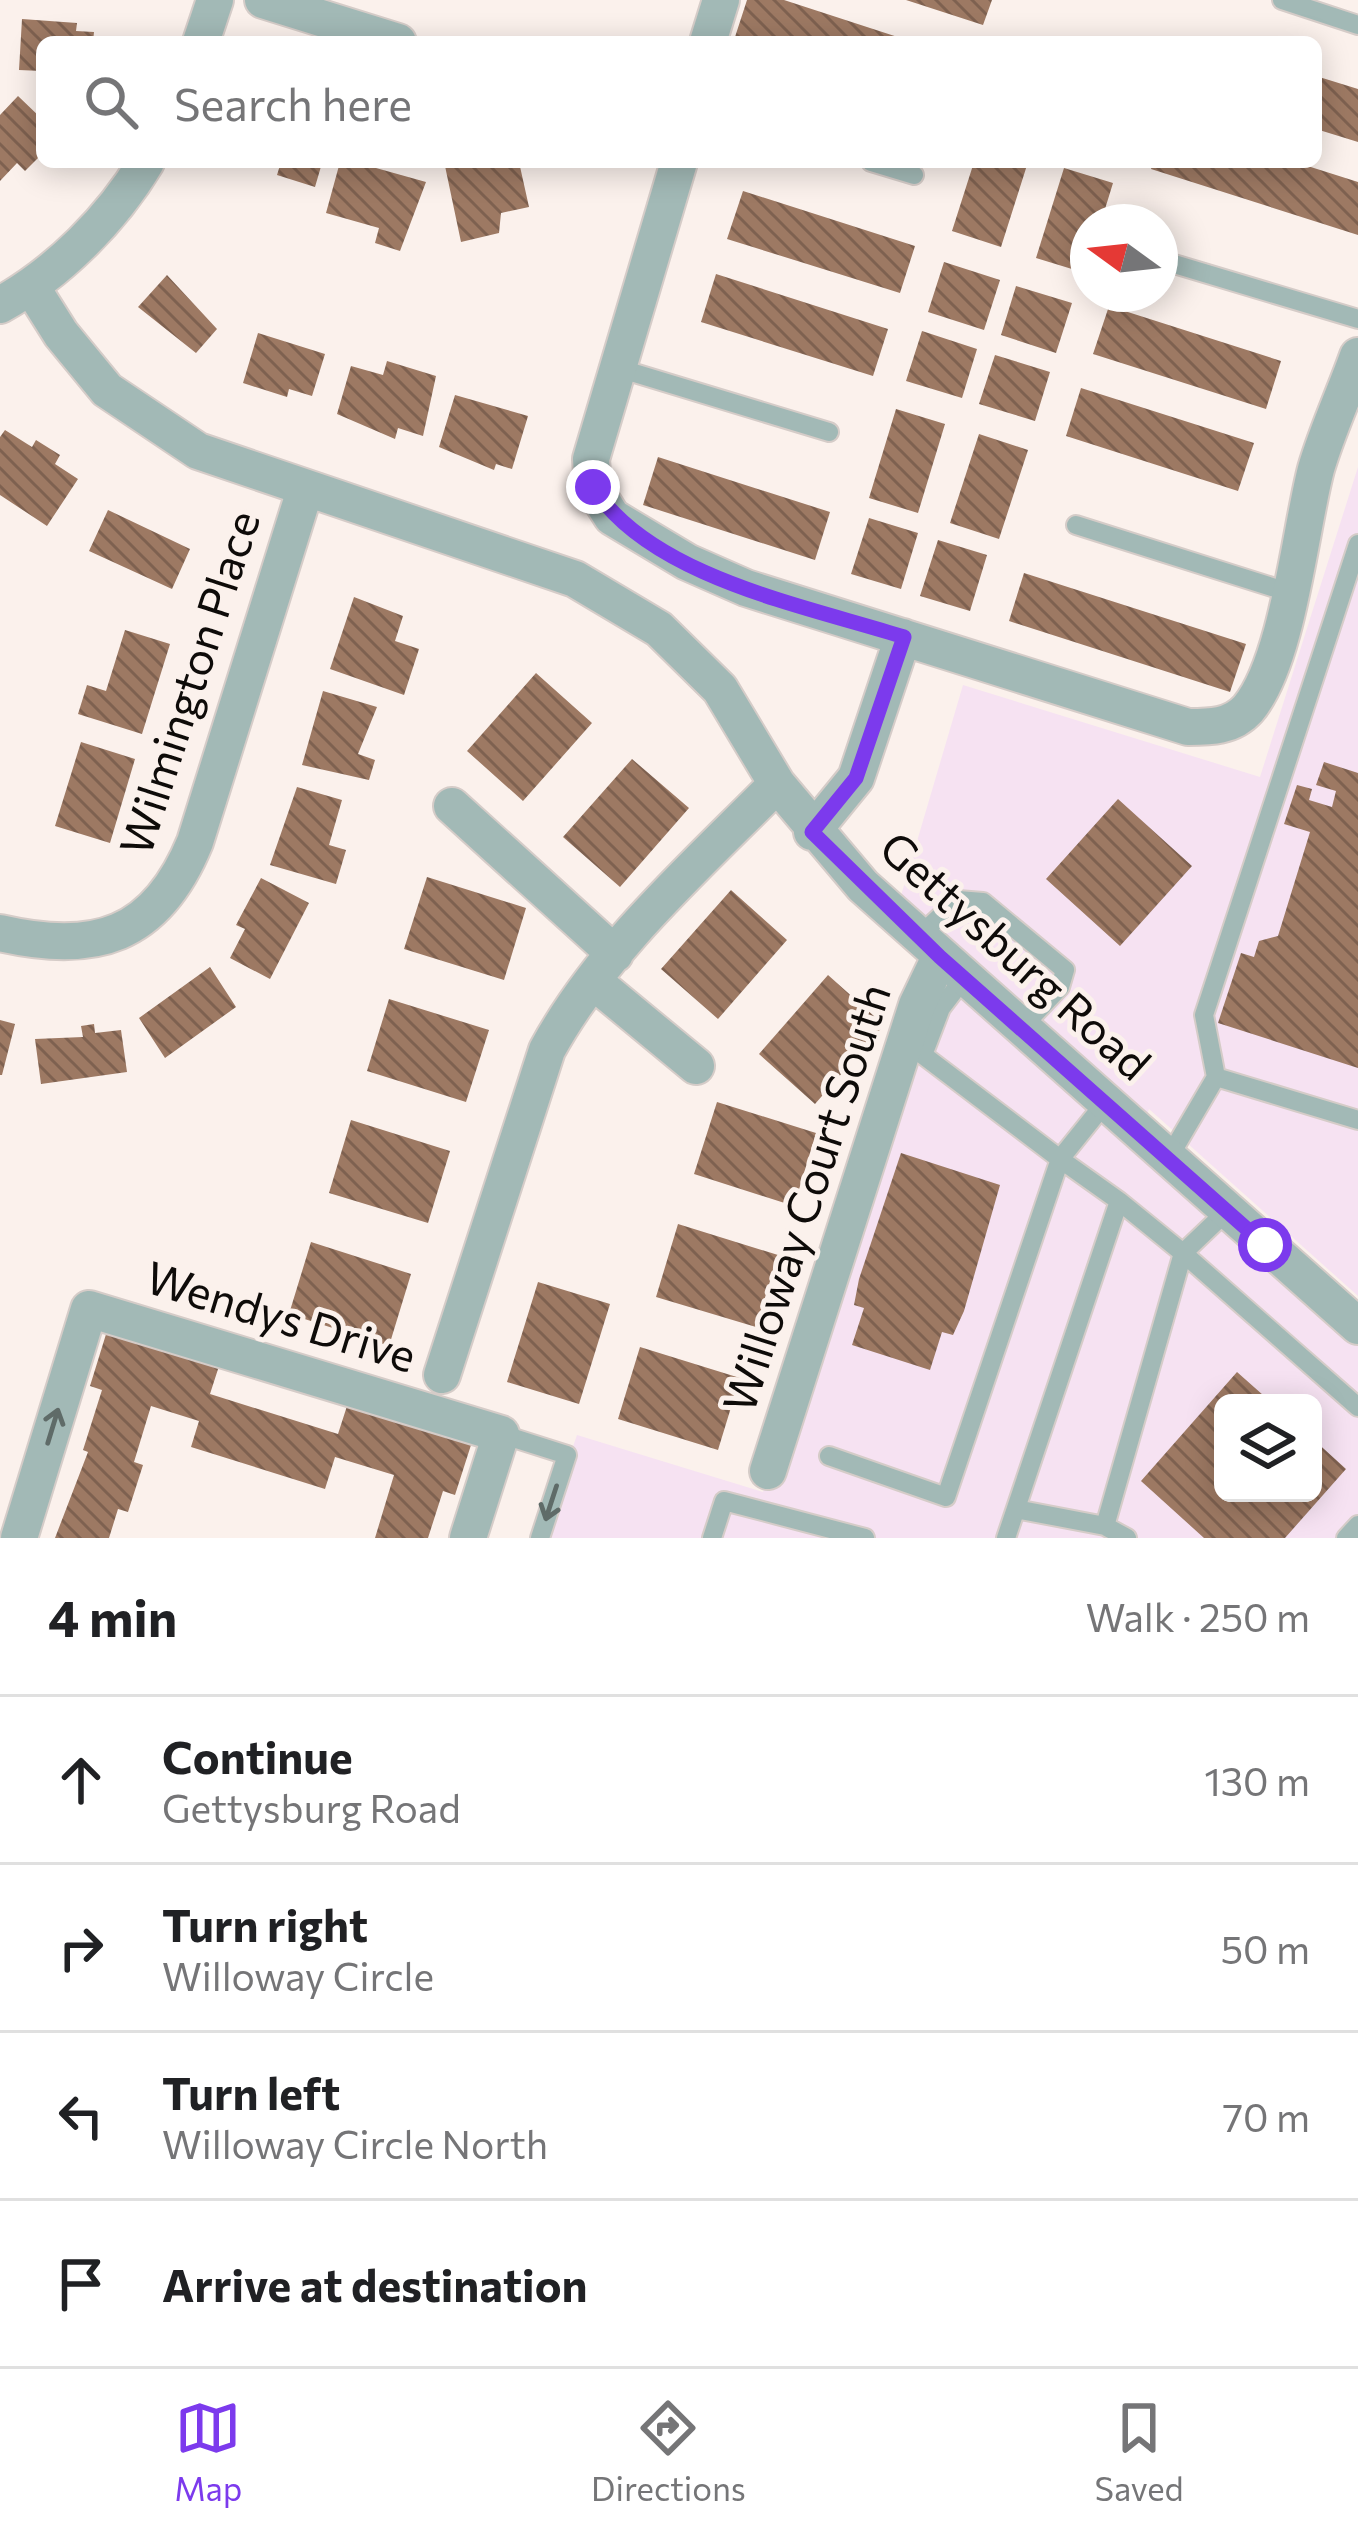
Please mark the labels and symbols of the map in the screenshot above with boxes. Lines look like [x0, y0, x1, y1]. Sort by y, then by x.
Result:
north arrow [1070, 204, 1178, 312]
route end [566, 460, 620, 514]
street label: Wilmington Place [106, 503, 269, 861]
street label: Gettysburg Road [870, 818, 1163, 1090]
street label: Willoway Court South [709, 976, 900, 1419]
route start [1238, 1218, 1292, 1272]
street label: Wendys Drive [140, 1248, 423, 1382]
one-way arrow [43, 1408, 65, 1446]
one-way arrow [538, 1483, 560, 1521]

